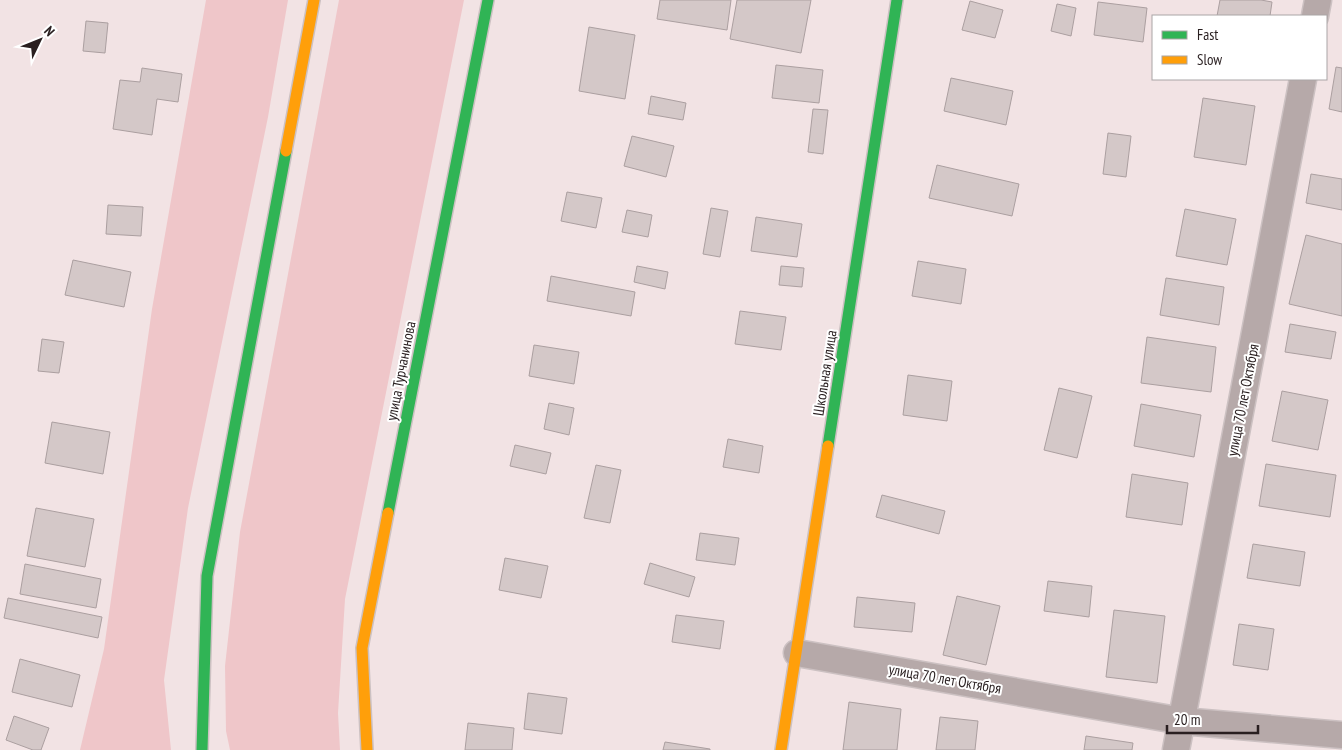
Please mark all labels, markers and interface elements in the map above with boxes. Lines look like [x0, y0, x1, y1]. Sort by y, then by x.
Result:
north arrow [15, 15, 65, 65]
legend [1152, 15, 1327, 80]
text: N [40, 22, 59, 40]
text: Fast [1197, 25, 1218, 44]
text: Slow [1197, 50, 1222, 69]
street label: улица Турчанинова [382, 320, 419, 422]
street label: Школьная улица [808, 329, 841, 417]
street label: улица 70 лет Октября [1222, 342, 1263, 458]
street label: улица 70 лет Октября [887, 659, 1003, 698]
scale bar [1167, 702, 1258, 734]
text: 20 m [1174, 710, 1200, 729]

